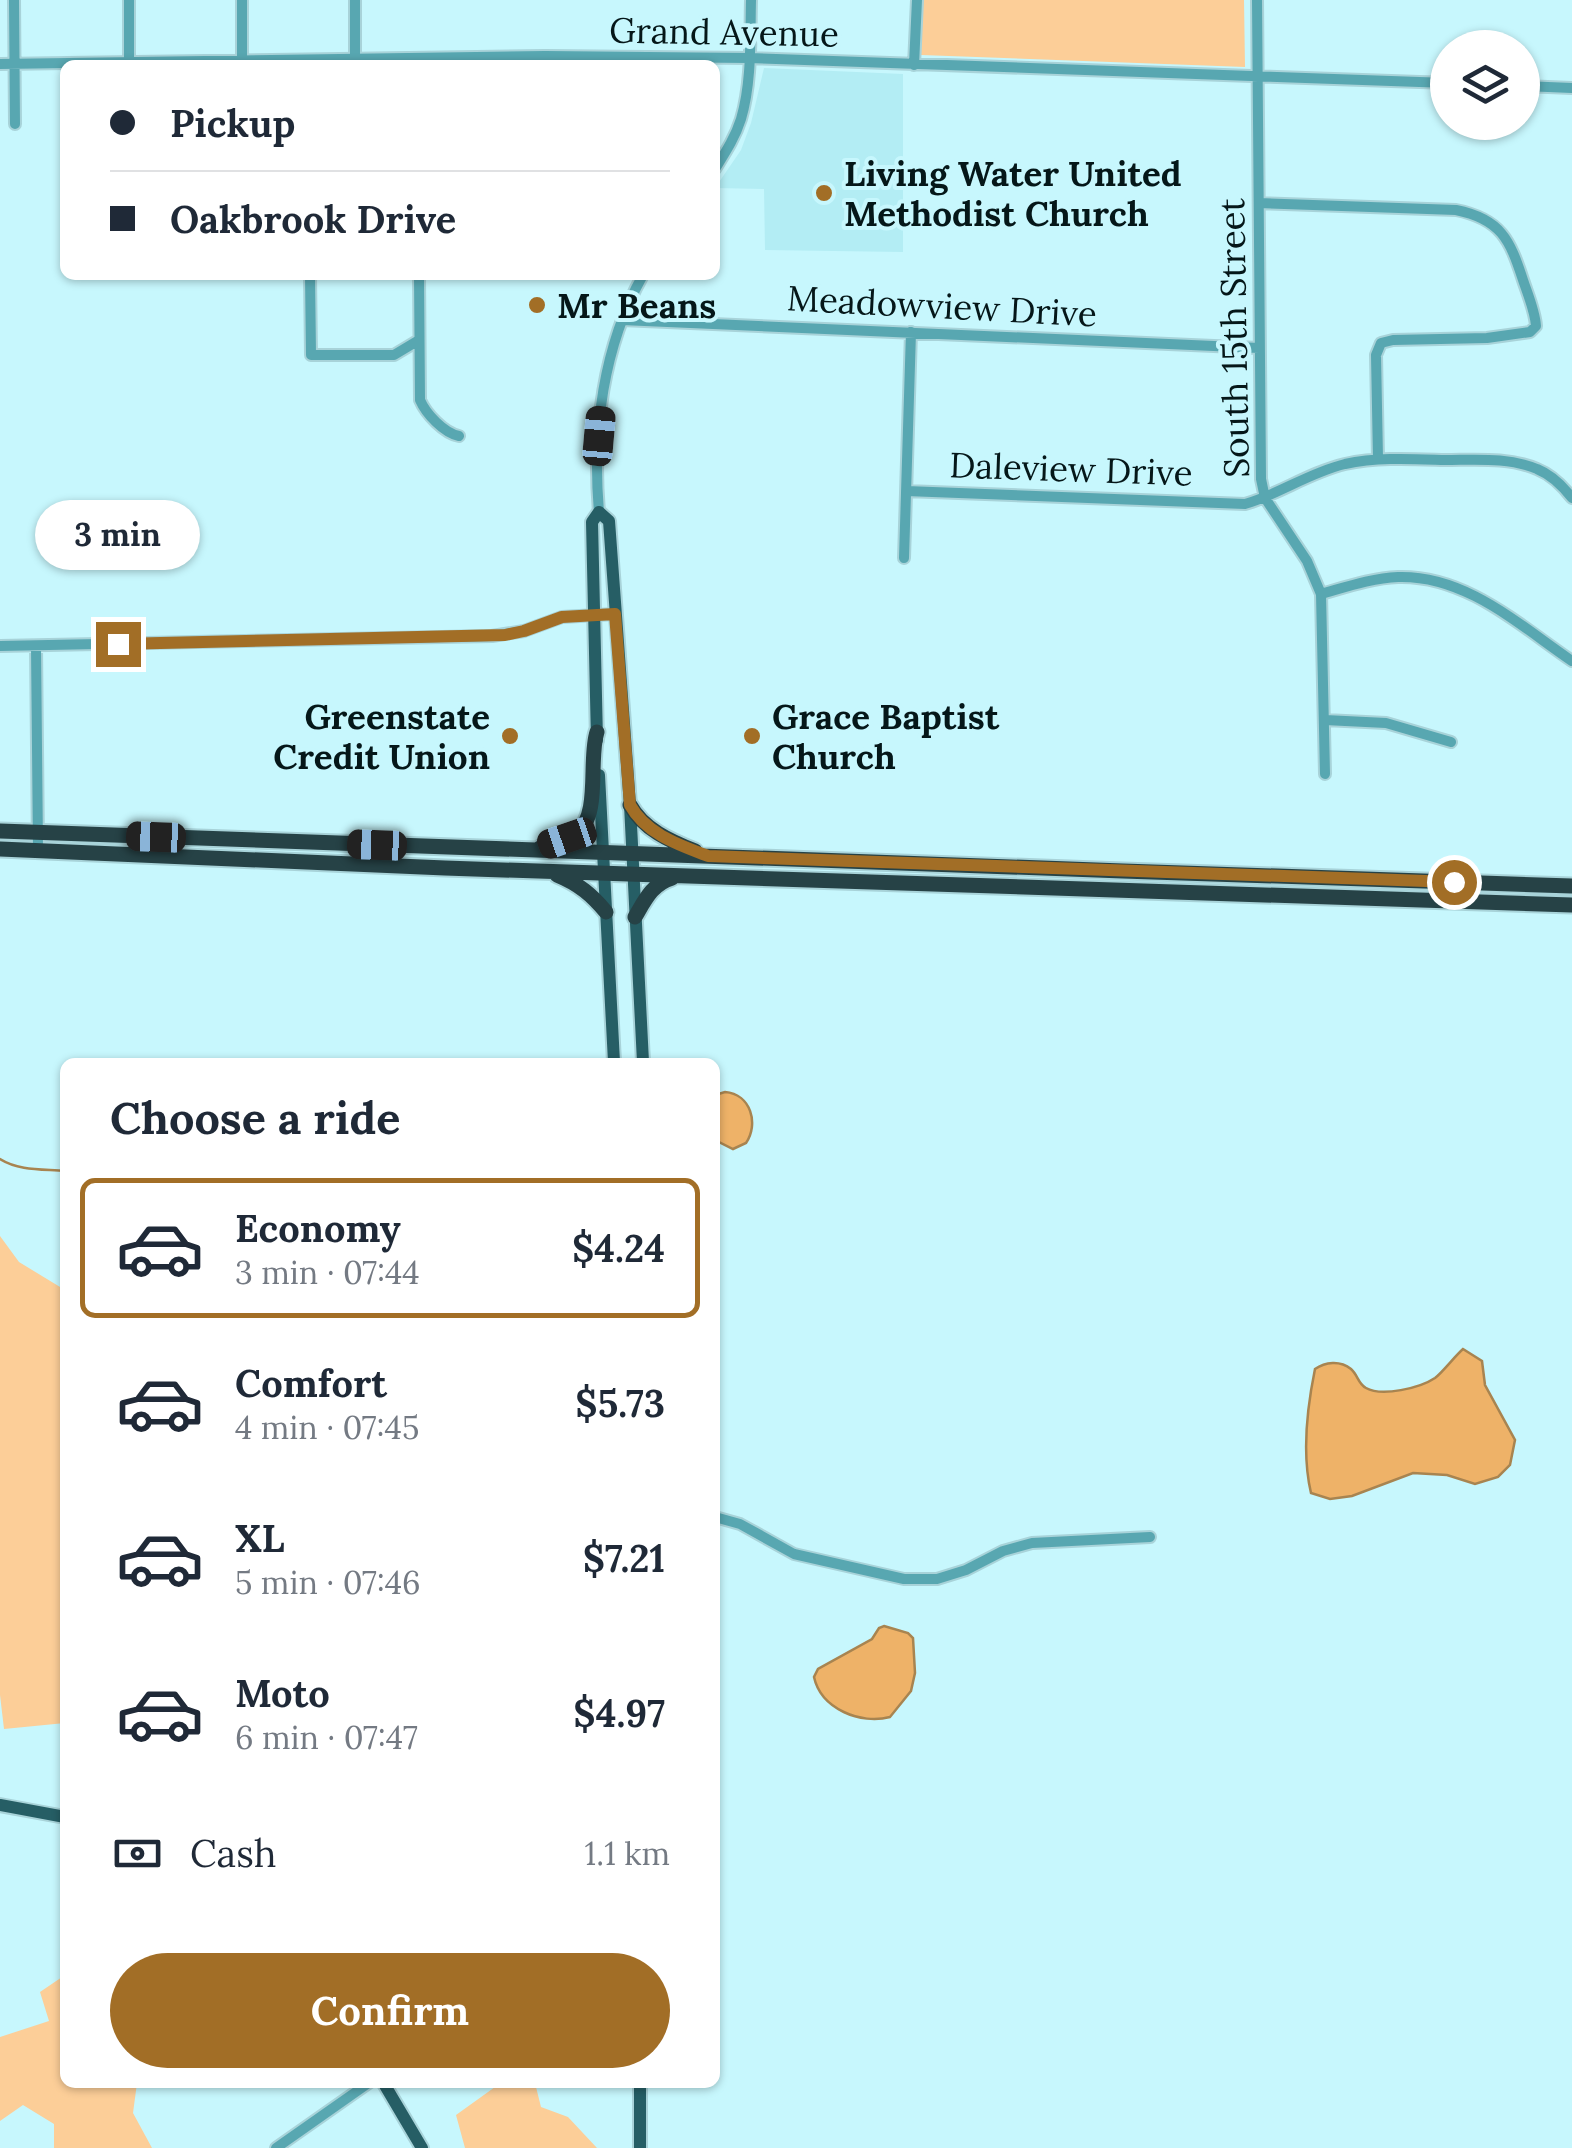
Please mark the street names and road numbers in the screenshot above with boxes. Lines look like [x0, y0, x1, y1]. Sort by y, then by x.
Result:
street label: Grand Avenue [609, 7, 839, 57]
street label: South 15th Street [1209, 197, 1259, 478]
street label: Meadowview Drive [786, 275, 1098, 337]
street label: Daleview Drive [949, 442, 1193, 496]

